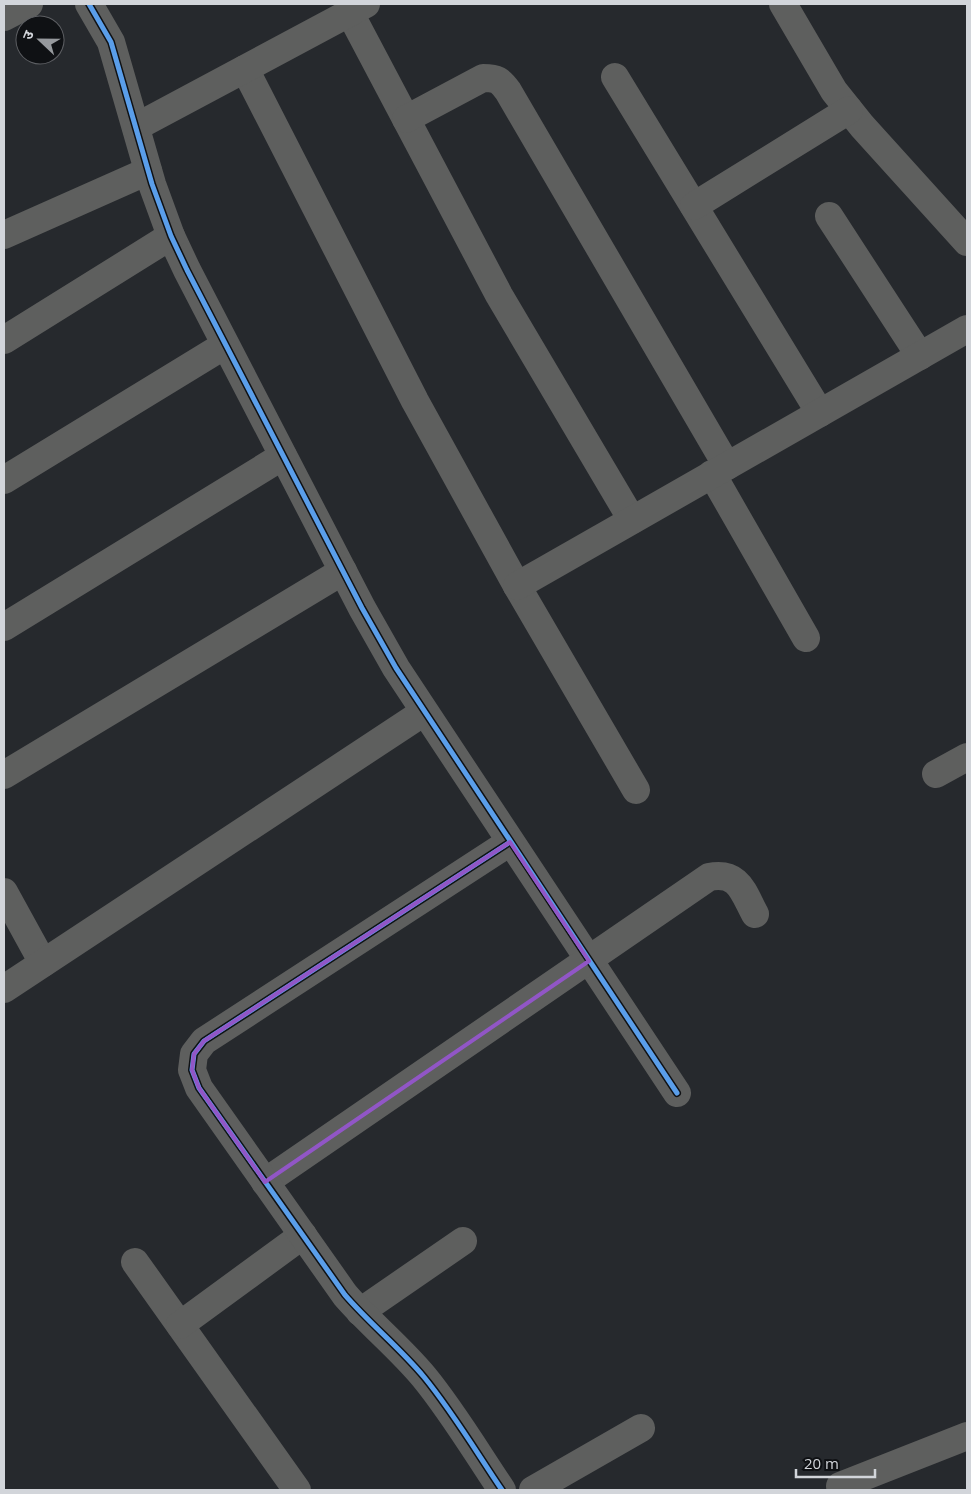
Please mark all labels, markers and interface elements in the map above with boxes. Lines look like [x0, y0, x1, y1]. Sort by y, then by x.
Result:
north arrow [15, 15, 65, 65]
text: उ [17, 27, 38, 42]
scale bar [796, 1446, 875, 1478]
text: 20 m [804, 1453, 839, 1473]

